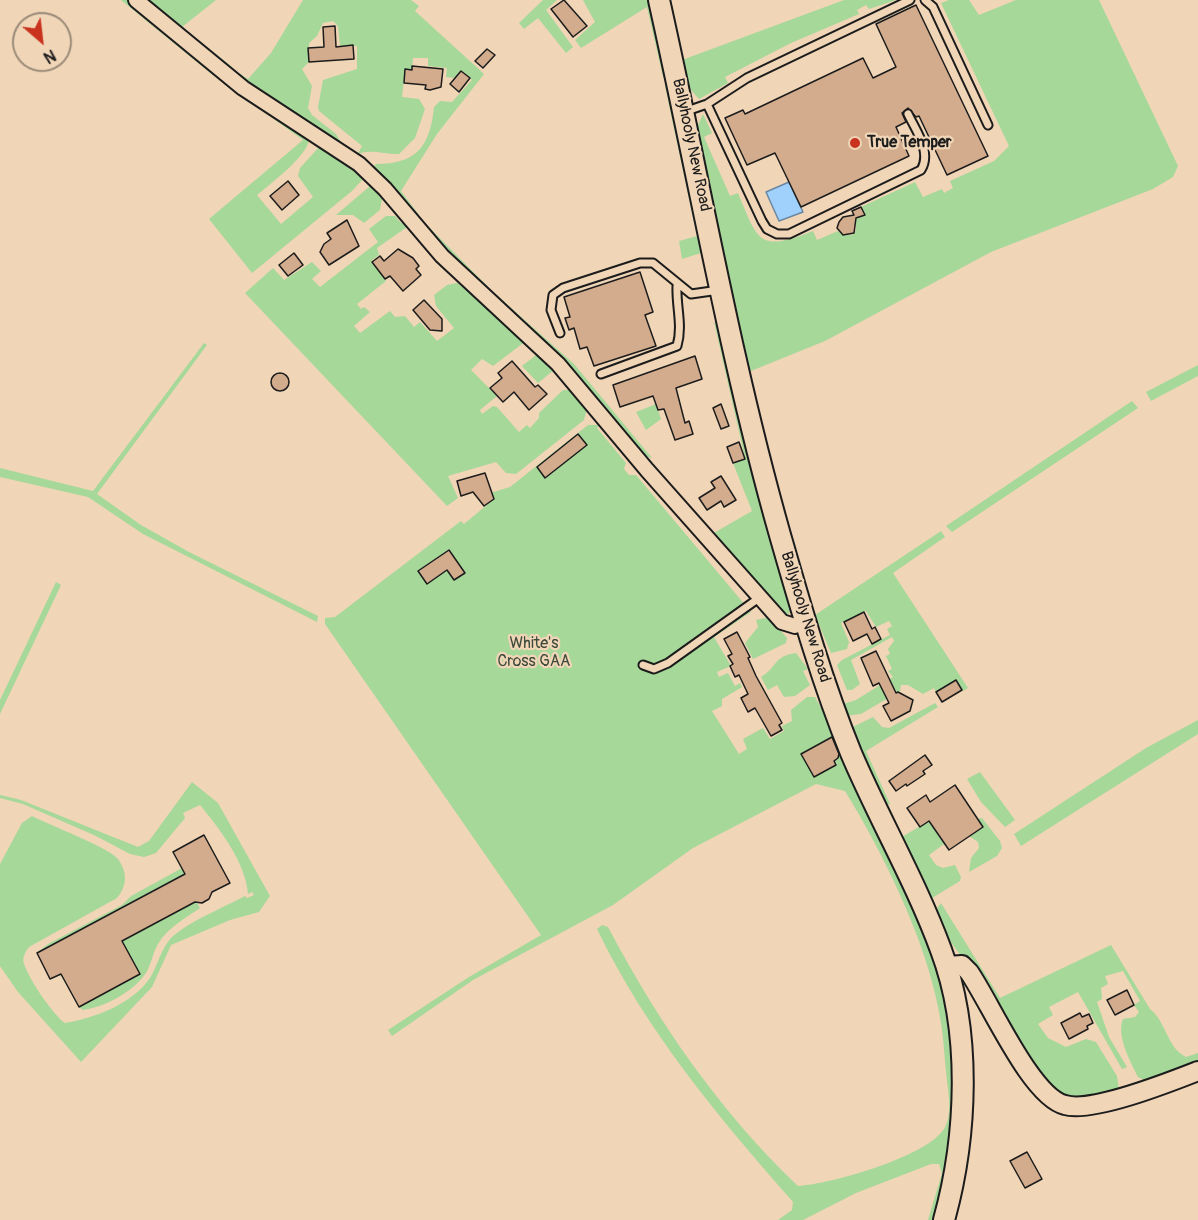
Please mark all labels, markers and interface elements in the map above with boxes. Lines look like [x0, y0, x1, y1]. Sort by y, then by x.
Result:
north arrow [12, 12, 72, 72]
text: N [40, 45, 59, 67]
street label: Ballyhooly New Road [667, 77, 715, 213]
place label: True Temper [867, 133, 952, 153]
marker: True Temper [848, 136, 862, 150]
street label: Ballyhooly New Road [776, 549, 834, 685]
park label: White's Cross GAA [497, 634, 571, 672]

